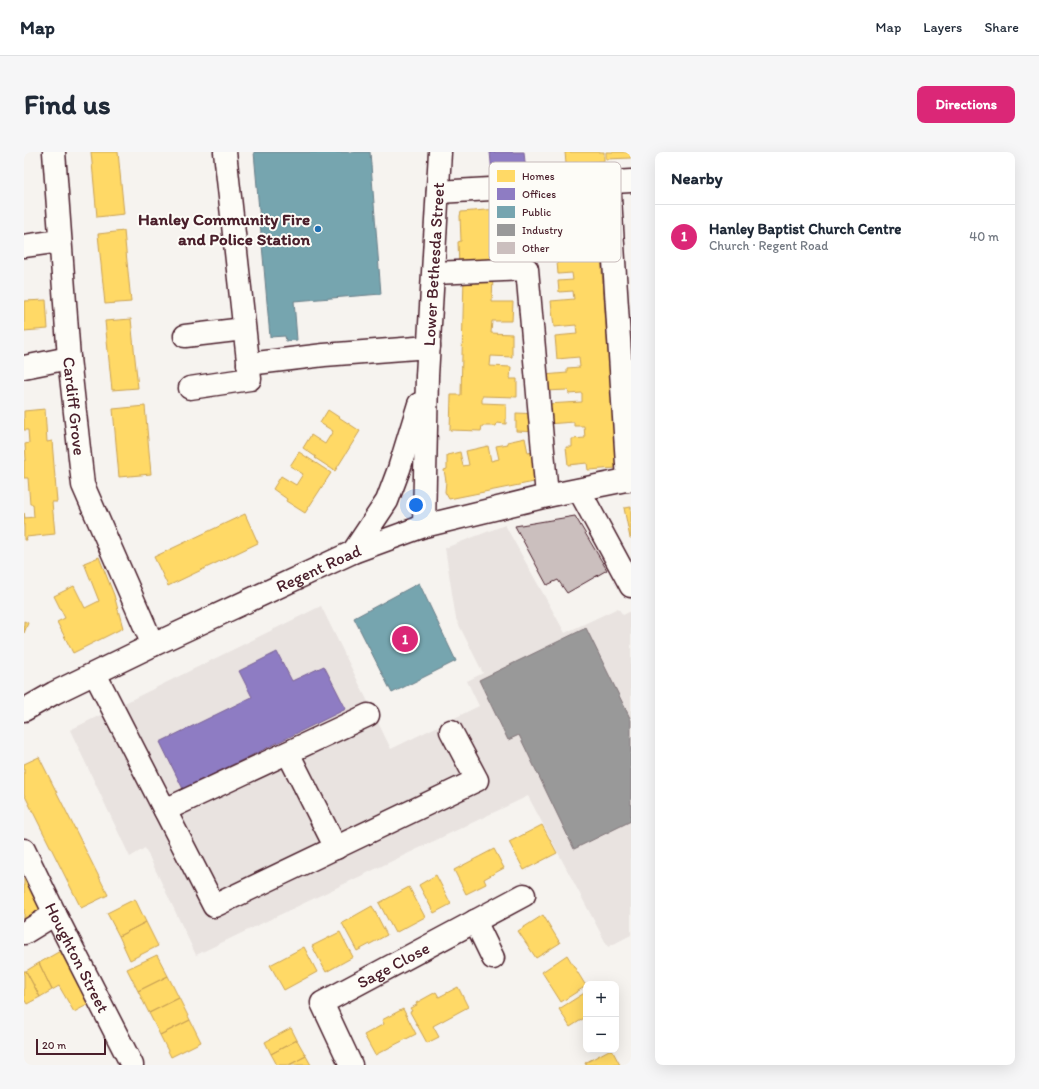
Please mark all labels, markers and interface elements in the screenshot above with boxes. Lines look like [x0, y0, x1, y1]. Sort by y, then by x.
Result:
text: Map [20, 16, 55, 39]
text: Map [876, 19, 901, 36]
text: Layers [923, 19, 962, 36]
text: Share [984, 19, 1019, 36]
button: Directions [917, 86, 1015, 123]
text: Find us [24, 87, 111, 121]
legend [489, 162, 621, 262]
text: Nearby [671, 168, 723, 188]
text: Homes [522, 170, 555, 183]
street label: Lower Bethesda Street [419, 182, 448, 347]
text: Offices [522, 188, 556, 201]
text: Public [522, 206, 551, 219]
place label: Hanley Community Fire and Police Station [138, 209, 310, 249]
text: Hanley Baptist Church Centre [709, 220, 902, 238]
marker: Hanley Community Fire and Police Station [313, 224, 323, 234]
text: Industry [522, 224, 564, 237]
text: 1 [681, 229, 687, 244]
text: 40 m [969, 229, 999, 244]
text: Church · Regent Road [709, 238, 828, 253]
text: Other [522, 242, 550, 255]
street label: Cardiff Grove [59, 356, 90, 457]
your location [406, 495, 426, 515]
street label: Regent Road [273, 540, 364, 596]
pin: 1 [392, 624, 418, 654]
street label: Houghton Street [41, 899, 114, 1016]
street label: Sage Close [353, 938, 433, 993]
map controls [583, 981, 619, 1053]
button: + [583, 981, 619, 1017]
button: − [583, 1017, 619, 1053]
scale bar [36, 1037, 106, 1056]
text: 20 m [42, 1039, 66, 1052]

